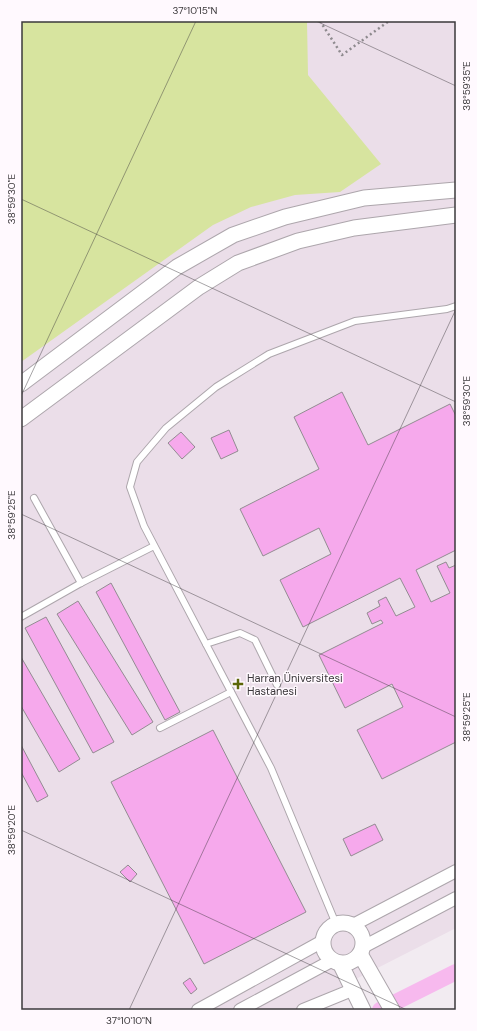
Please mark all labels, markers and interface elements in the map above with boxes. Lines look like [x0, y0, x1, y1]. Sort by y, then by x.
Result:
text: 37°10'15"N [173, 4, 218, 17]
text: 38°59'35"E [460, 61, 473, 111]
text: 38°59'30"E [5, 173, 18, 224]
text: 38°59'30"E [460, 375, 473, 426]
text: 38°59'25"E [5, 490, 18, 540]
place label: Harran Üniversitesi Hastanesi [247, 671, 343, 698]
marker: Harran Üniversitesi Hastanesi [232, 678, 244, 690]
text: 38°59'25"E [460, 692, 473, 742]
text: 38°59'20"E [5, 805, 18, 855]
text: 37°10'10"N [106, 1014, 152, 1027]

